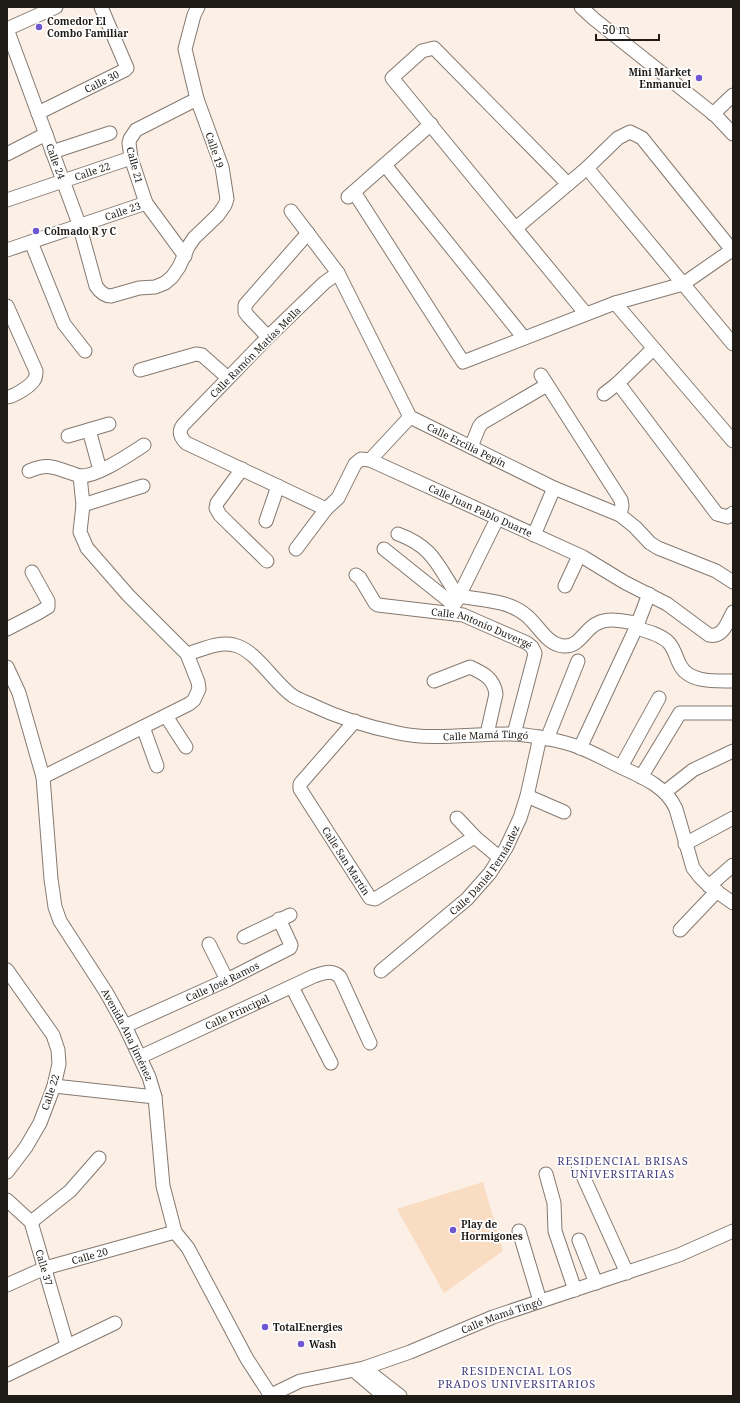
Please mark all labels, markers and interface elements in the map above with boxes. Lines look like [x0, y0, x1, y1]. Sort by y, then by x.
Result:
place label: Comedor El Combo Familiar [47, 14, 129, 40]
scale bar [596, 16, 659, 42]
text: 50 m [602, 21, 630, 38]
marker: Comedor El Combo Familiar [34, 22, 44, 32]
place label: Mini Market Enmanuel [628, 65, 691, 91]
street label: Calle 30 [82, 67, 122, 96]
marker: Mini Market Enmanuel [694, 73, 704, 83]
street label: Calle 19 [202, 130, 228, 170]
street label: Calle 24 [43, 141, 69, 182]
street label: Calle 21 [123, 145, 147, 185]
street label: Calle 22 [72, 159, 112, 184]
street label: Calle 23 [103, 198, 143, 224]
place label: Colmado R y C [44, 224, 117, 238]
marker: Colmado R y C [31, 226, 41, 236]
street label: Calle Ramón Matías Mella [206, 303, 304, 401]
street label: Calle Ercilia Pepín [425, 419, 509, 471]
street label: Calle Juan Pablo Duarte [426, 481, 535, 540]
street label: Calle Antonio Duvergé [430, 604, 536, 652]
street label: Calle Mamá Tingó [443, 727, 529, 744]
street label: Calle Daniel Fernández [446, 823, 523, 918]
street label: Calle San Martín [319, 824, 374, 898]
street label: Calle José Ramos [183, 958, 262, 1005]
street label: Avenida Ana Jiménez [98, 986, 157, 1082]
street label: Calle Principal [203, 991, 271, 1033]
street label: Calle 22 [38, 1072, 62, 1112]
district label: RESIDENCIAL BRISAS UNIVERSITARIAS [557, 1153, 689, 1181]
place label: Play de Hormigones [461, 1217, 523, 1243]
marker: Play de Hormigones [448, 1225, 458, 1235]
street label: Calle 20 [70, 1244, 110, 1267]
street label: Calle 37 [32, 1248, 56, 1288]
street label: Calle Mamá Tingó [459, 1294, 544, 1337]
place label: TotalEnergies [273, 1320, 343, 1334]
marker: TotalEnergies [260, 1322, 270, 1332]
place label: Wash [309, 1337, 337, 1351]
marker: Wash [296, 1339, 306, 1349]
district label: RESIDENCIAL LOS PRADOS UNIVERSITARIOS [438, 1363, 596, 1391]

